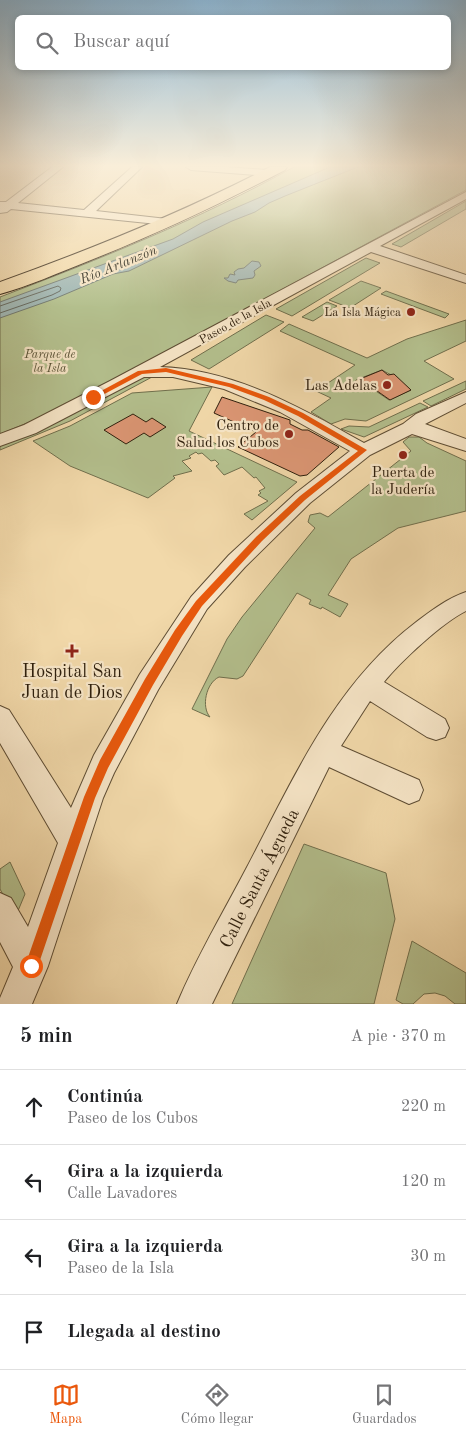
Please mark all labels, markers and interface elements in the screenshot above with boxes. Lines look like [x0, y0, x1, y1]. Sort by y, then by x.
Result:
search box [15, 15, 451, 70]
icon: search [33, 29, 61, 57]
text: Buscar aquí [73, 33, 169, 52]
water label: Río Arlanzón [77, 243, 159, 287]
street label: Paseo de la Isla [197, 297, 274, 347]
marker: La Isla Mágica [405, 306, 417, 318]
place label: La Isla Mágica [324, 307, 401, 319]
park label: Parque de la Isla [23, 349, 76, 375]
place label: Las Adelas [305, 379, 377, 394]
marker: Las Adelas [381, 379, 393, 391]
route end [82, 386, 105, 409]
place label: Centro de Salud los Cubos [176, 419, 279, 451]
marker: Centro de Salud los Cubos [283, 428, 295, 440]
marker: Puerta de la Judería [397, 449, 409, 461]
place label: Puerta de la Judería [371, 466, 436, 498]
marker: Hospital San Juan de Dios [65, 644, 79, 658]
place label: Hospital San Juan de Dios [21, 663, 123, 702]
street label: Calle Santa Águeda [213, 804, 303, 951]
route start [20, 955, 43, 978]
text: 5 min [20, 1026, 73, 1047]
text: A pie · 370 m [351, 1029, 446, 1045]
text: Continúa [67, 1088, 143, 1107]
icon: ahead [20, 1093, 48, 1121]
text: 220 m [401, 1099, 446, 1115]
text: Paseo de los Cubos [67, 1111, 198, 1127]
text: Gira a la izquierda [67, 1163, 223, 1182]
icon: left [20, 1168, 48, 1196]
text: 120 m [401, 1174, 446, 1190]
text: Calle Lavadores [67, 1186, 177, 1202]
text: Gira a la izquierda [67, 1238, 223, 1257]
icon: left [20, 1243, 48, 1271]
text: 30 m [410, 1249, 446, 1265]
text: Paseo de la Isla [67, 1261, 174, 1277]
icon: arrive [20, 1318, 48, 1346]
text: Llegada al destino [67, 1323, 221, 1342]
tab: Mapa [49, 1381, 82, 1428]
tab: Cómo llegar [181, 1381, 253, 1428]
tab: Guardados [352, 1381, 417, 1428]

